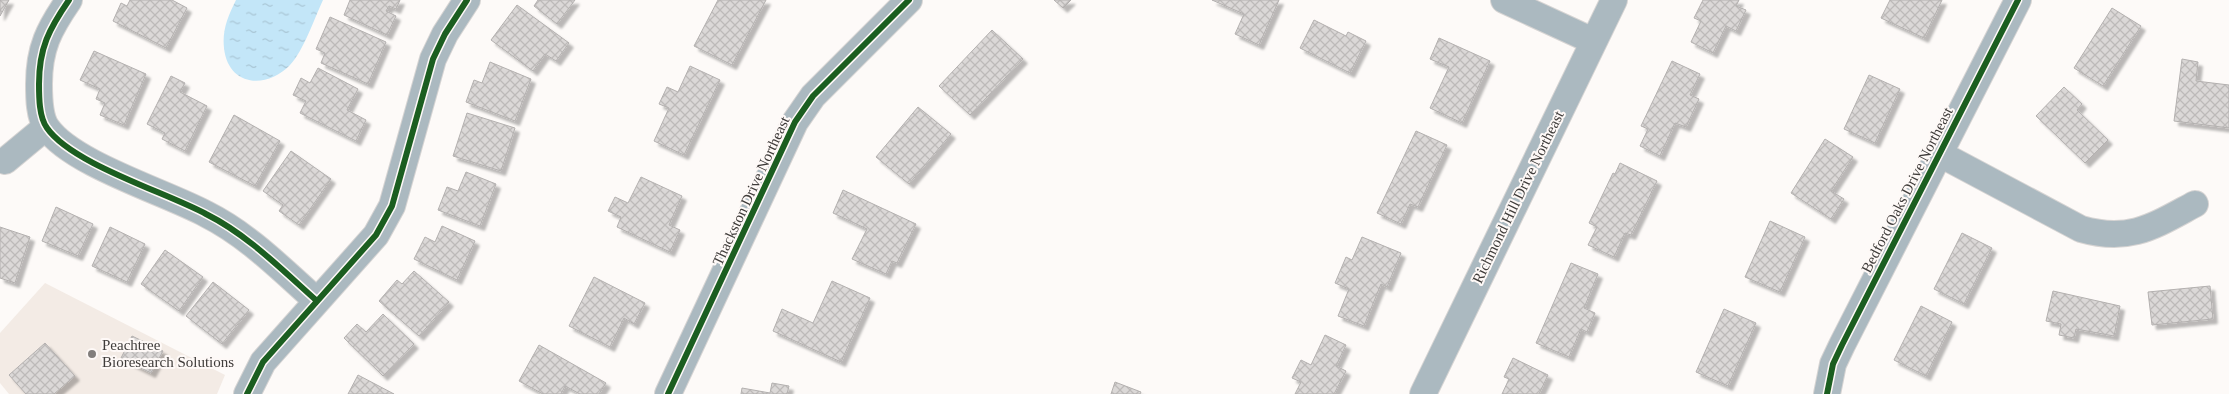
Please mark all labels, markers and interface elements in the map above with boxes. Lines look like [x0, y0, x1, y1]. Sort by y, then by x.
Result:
street label: Bedford Oaks Drive Northeast [1858, 104, 1956, 275]
street label: Richmond Hill Drive Northeast [1469, 108, 1567, 286]
street label: Thackston Drive Northeast [709, 113, 793, 268]
place label: Peachtree Bioresearch Solutions [102, 337, 234, 370]
marker: Peachtree Bioresearch Solutions [86, 348, 98, 360]

